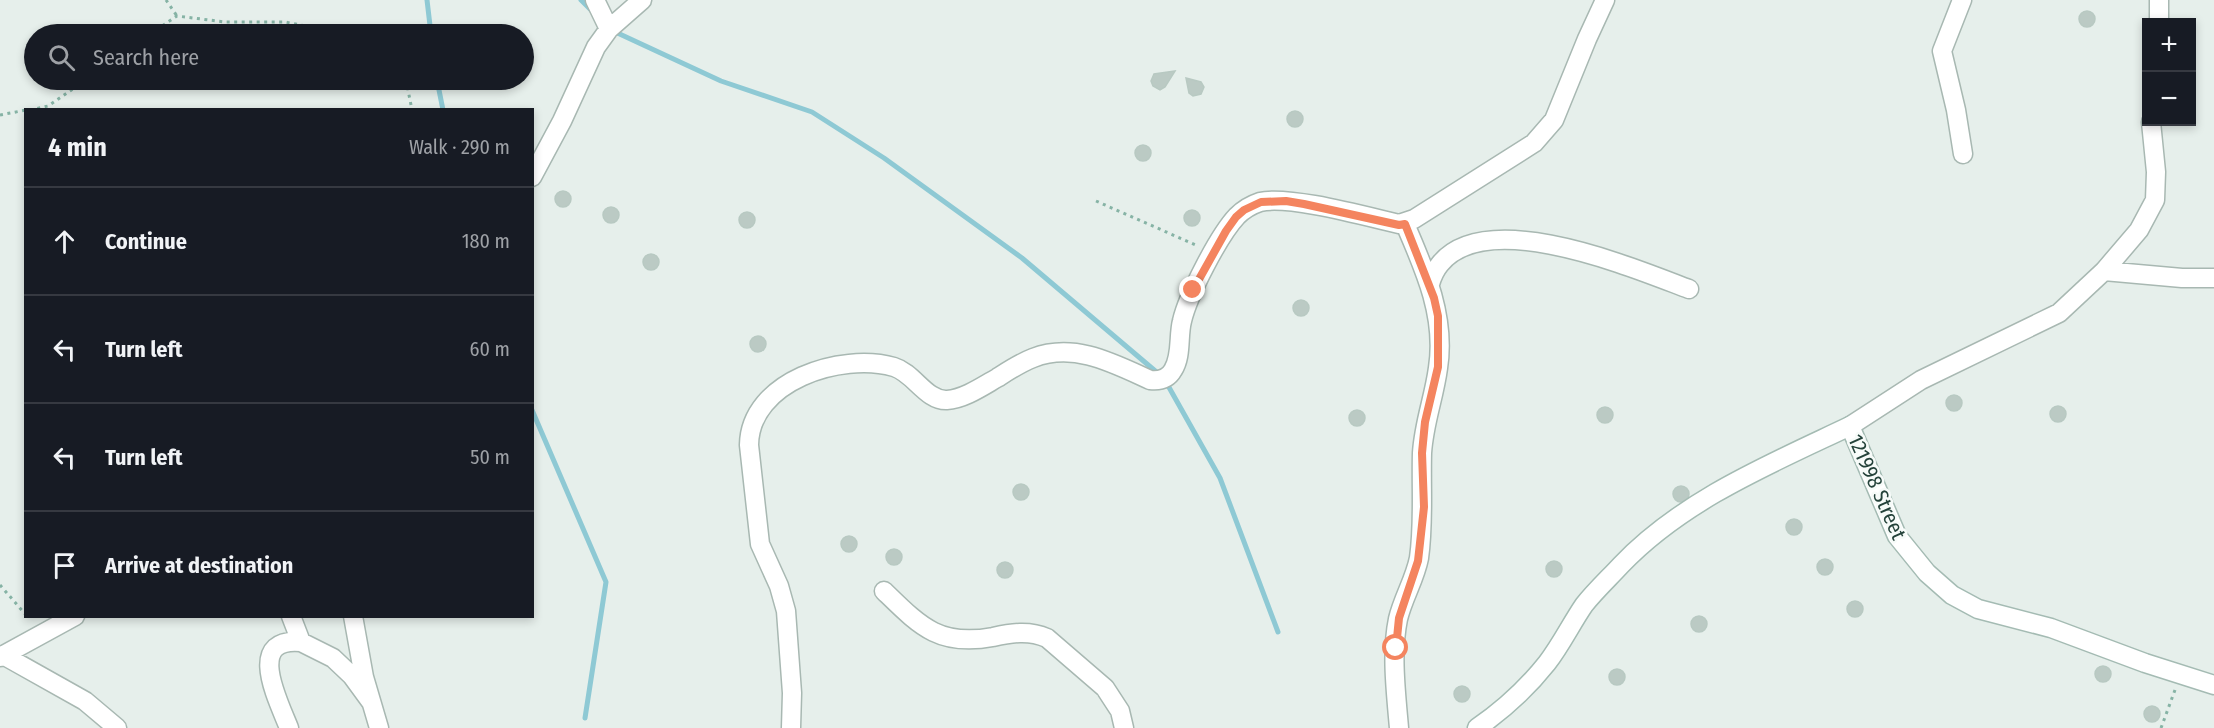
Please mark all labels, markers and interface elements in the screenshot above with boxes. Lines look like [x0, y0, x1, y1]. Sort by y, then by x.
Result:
map controls [2142, 18, 2196, 126]
button: + [2142, 18, 2196, 72]
search box [24, 24, 534, 90]
icon: search [45, 41, 78, 74]
text: Search here [93, 44, 199, 71]
button: − [2142, 72, 2196, 126]
text: 4 min [48, 132, 107, 163]
text: Walk · 290 m [409, 135, 510, 159]
icon: ahead [48, 225, 81, 258]
text: Continue [105, 228, 187, 255]
text: 180 m [462, 229, 510, 253]
route end [1179, 276, 1205, 302]
icon: left [48, 333, 81, 366]
text: Turn left [105, 336, 183, 363]
text: 60 m [470, 337, 510, 361]
street label: 121998 Street [1842, 430, 1912, 544]
icon: left [48, 441, 81, 474]
text: Turn left [105, 444, 183, 471]
text: 50 m [470, 445, 510, 469]
icon: arrive [48, 549, 81, 582]
text: Arrive at destination [105, 552, 293, 579]
route start [1382, 634, 1408, 660]

